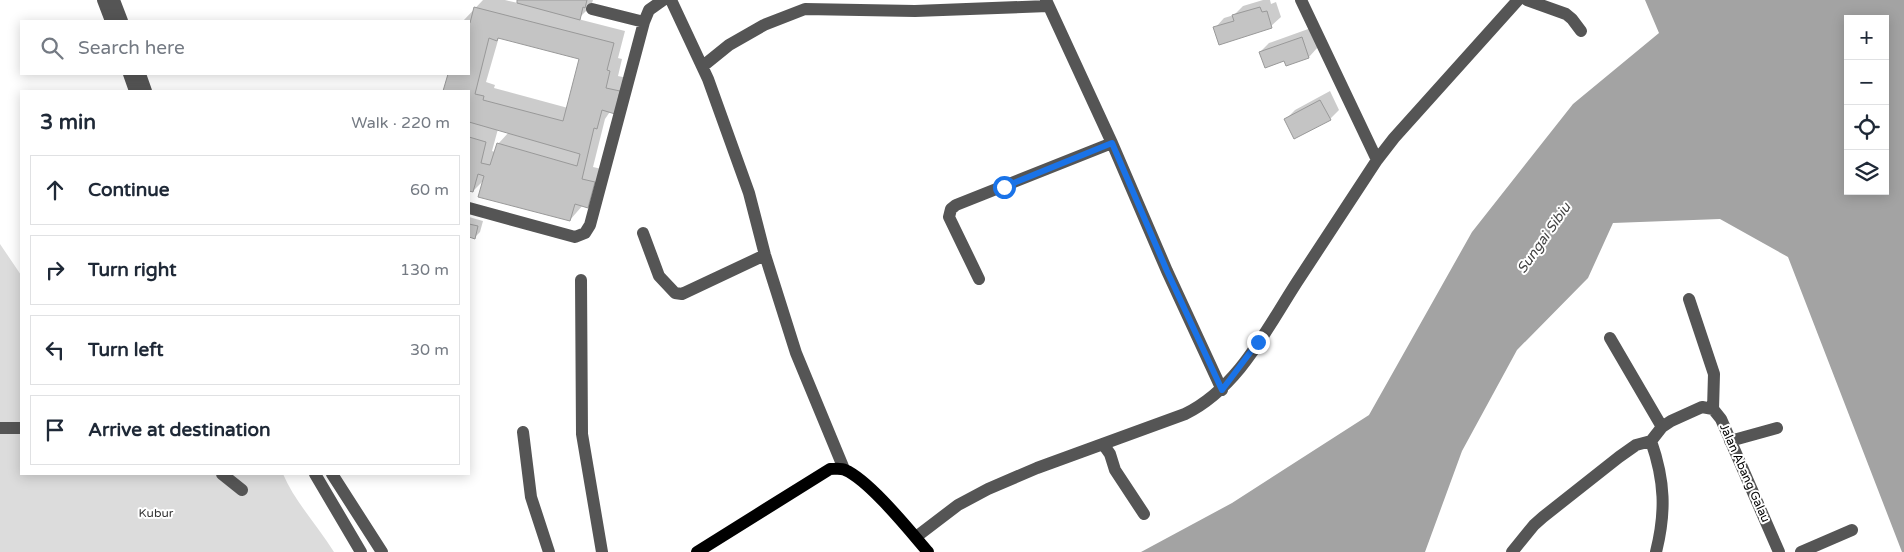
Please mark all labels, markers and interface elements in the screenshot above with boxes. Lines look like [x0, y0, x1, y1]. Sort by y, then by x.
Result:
map controls [1844, 15, 1889, 195]
button: + [1844, 15, 1889, 60]
search box [20, 20, 470, 75]
icon: search [38, 34, 66, 62]
text: Search here [78, 37, 185, 59]
button: − [1844, 60, 1889, 105]
button: locate [1844, 105, 1889, 150]
text: 3 min [40, 110, 96, 135]
text: Walk · 220 m [351, 113, 450, 133]
button: layers [1844, 150, 1889, 195]
icon: ahead [41, 176, 69, 204]
route start [993, 176, 1016, 199]
text: Continue [88, 179, 170, 201]
text: 60 m [410, 180, 449, 200]
water label: Sungai Sibiu [1513, 198, 1575, 277]
icon: right [41, 256, 69, 284]
text: Turn right [88, 259, 176, 281]
text: 130 m [400, 260, 449, 280]
route end [1247, 331, 1270, 354]
icon: left [41, 336, 69, 364]
text: Turn left [88, 339, 164, 361]
text: 30 m [410, 340, 449, 360]
icon: arrive [41, 416, 69, 444]
text: Arrive at destination [88, 419, 271, 441]
street label: Jalan Abang Galau [1717, 421, 1773, 525]
park label: Kubur [139, 506, 174, 520]

